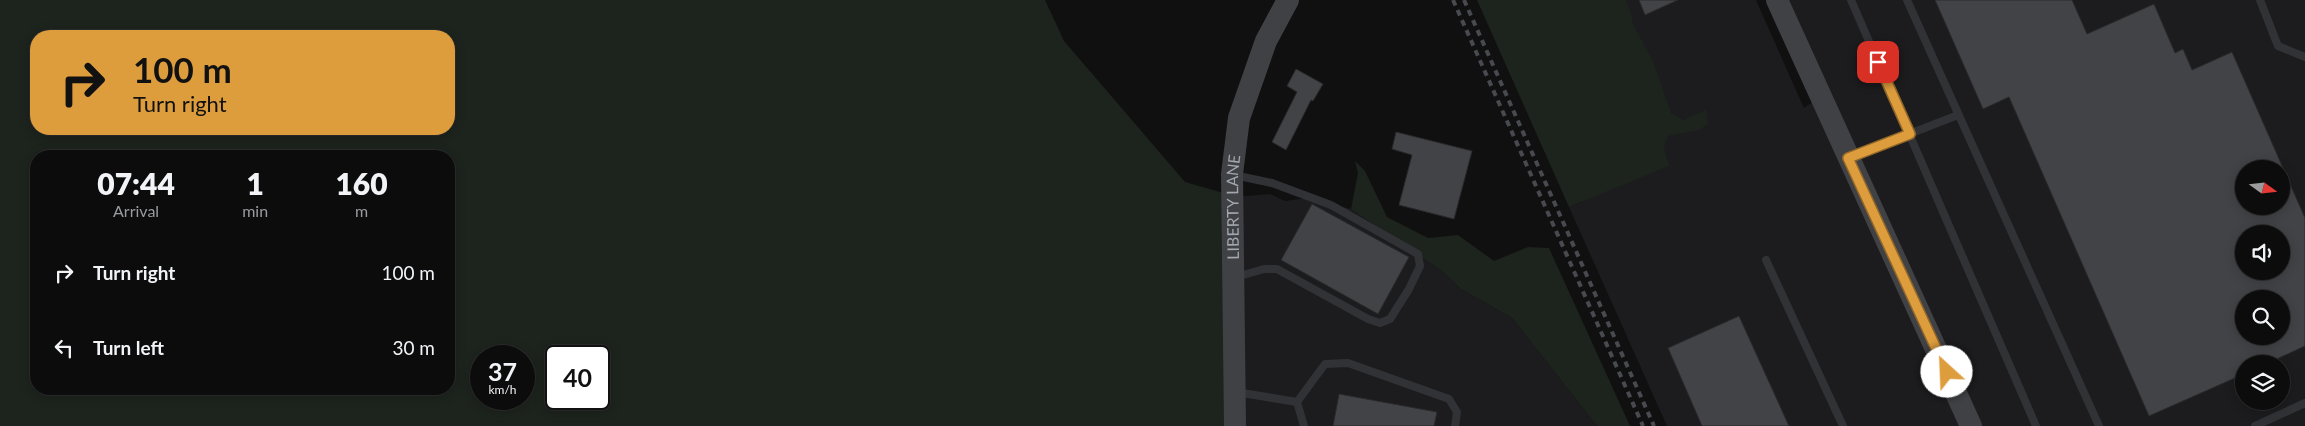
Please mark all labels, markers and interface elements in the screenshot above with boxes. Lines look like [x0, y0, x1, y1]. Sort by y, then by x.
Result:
pin [1857, 41, 1899, 83]
text: 100 m [133, 48, 232, 90]
icon: arrive [1864, 48, 1892, 76]
icon: right [50, 50, 115, 115]
text: Turn right [133, 90, 227, 117]
street label: LIBERTY LANE [1222, 153, 1243, 260]
north arrow [2235, 160, 2290, 215]
map controls [2235, 160, 2290, 410]
text: 07:44 [97, 165, 175, 201]
text: 1 [246, 165, 264, 201]
text: 160 [335, 165, 388, 201]
text: Arrival [113, 201, 159, 220]
text: min [242, 201, 268, 220]
text: m [355, 201, 368, 220]
button: sound [2235, 225, 2290, 280]
icon: right [50, 259, 78, 287]
text: Turn right [93, 261, 175, 284]
text: 100 m [381, 261, 435, 284]
button: search [2235, 290, 2290, 345]
icon: left [50, 334, 78, 362]
text: Turn left [93, 336, 164, 359]
text: 30 m [392, 336, 435, 359]
speed limit sign: 40 [545, 345, 610, 410]
position arrow [1920, 345, 1972, 397]
button: layers [2235, 355, 2290, 410]
text: 37 [488, 356, 517, 386]
text: km/h [488, 382, 517, 397]

